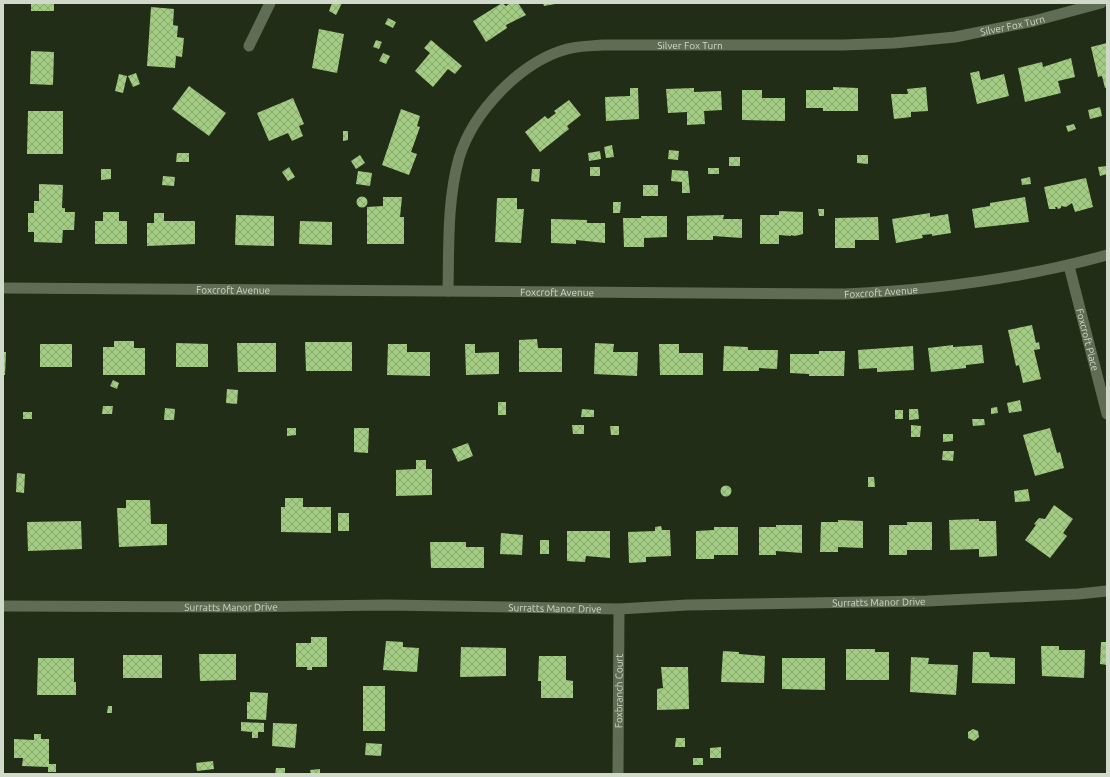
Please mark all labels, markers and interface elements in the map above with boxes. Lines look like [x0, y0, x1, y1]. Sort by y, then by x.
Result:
street label: Silver Fox Turn [979, 13, 1046, 37]
street label: Silver Fox Turn [657, 40, 723, 51]
street label: Foxcroft Avenue [844, 283, 918, 300]
street label: Foxcroft Avenue [196, 284, 270, 295]
street label: Foxcroft Avenue [520, 286, 594, 298]
street label: Foxcroft Place [1075, 307, 1101, 372]
street label: Surratts Manor Drive [832, 596, 926, 608]
street label: Surratts Manor Drive [184, 601, 278, 613]
street label: Surratts Manor Drive [508, 602, 602, 614]
street label: Foxbranch Court [613, 654, 624, 728]

